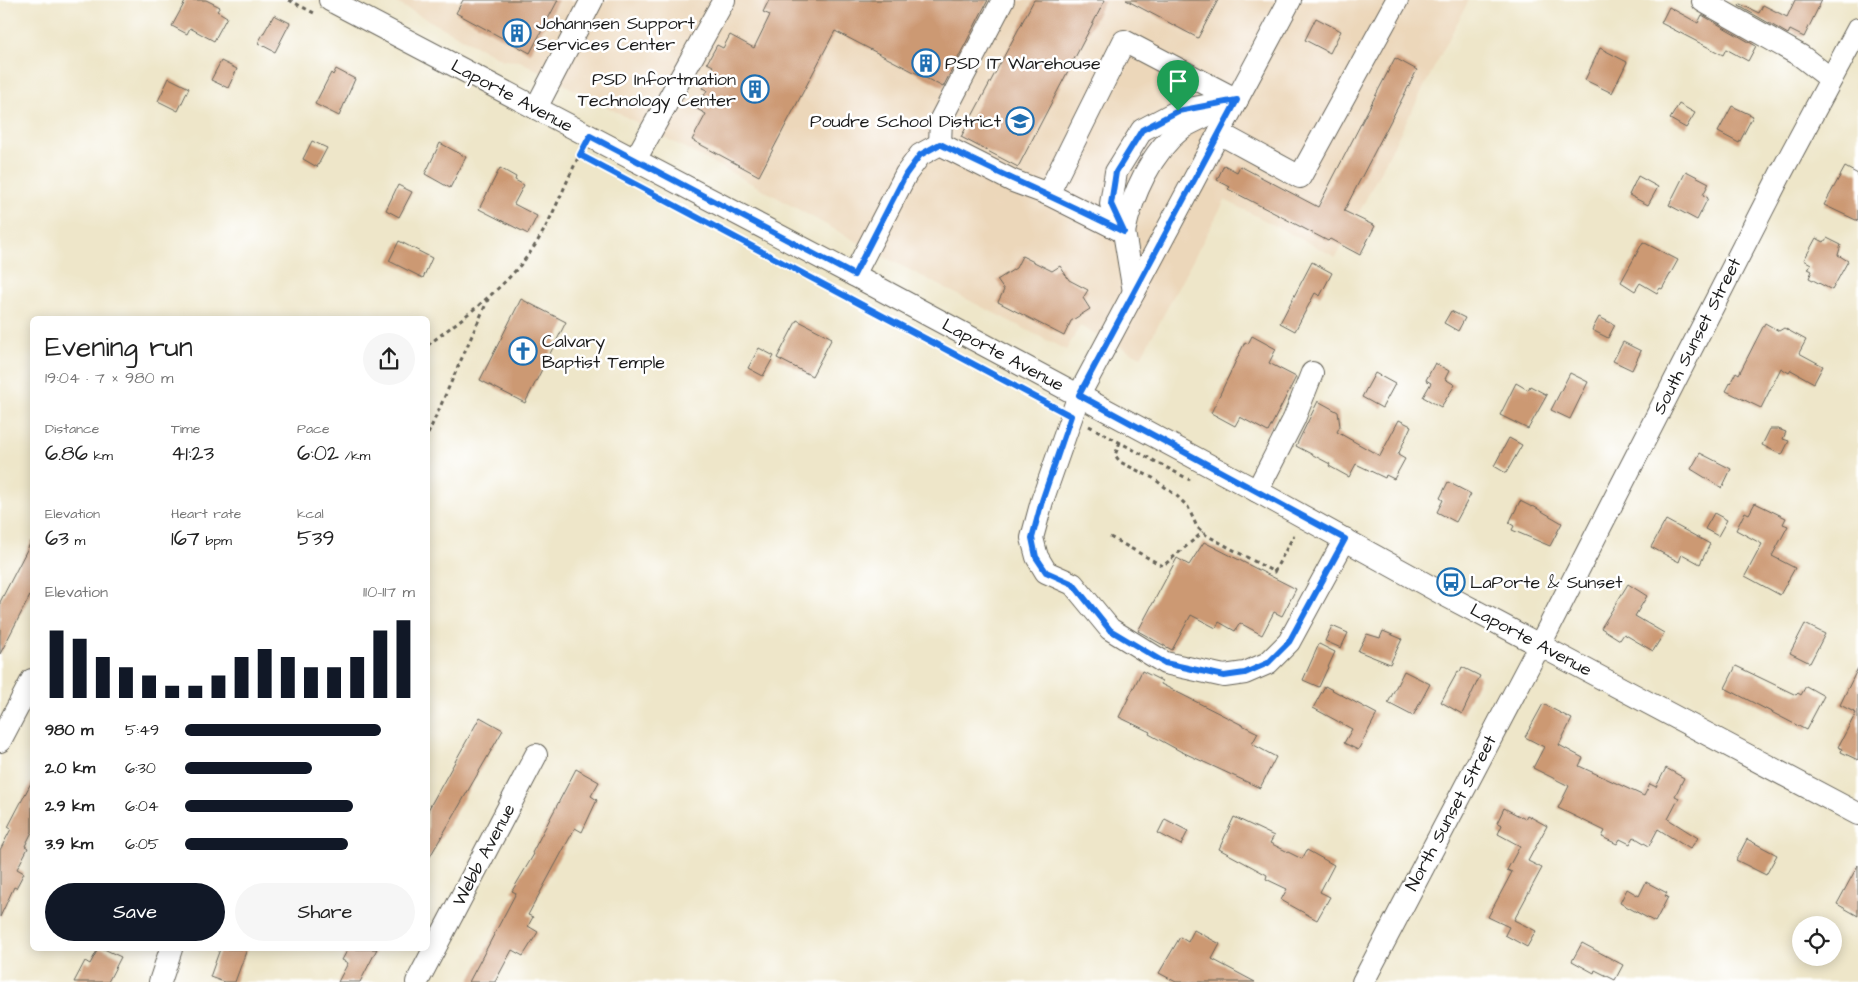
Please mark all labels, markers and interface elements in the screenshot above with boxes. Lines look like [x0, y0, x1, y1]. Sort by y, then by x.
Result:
place label: Johannsen Support Services Center [536, 11, 696, 57]
building icon: Johannsen Support Services Center [502, 18, 532, 48]
building icon: PSD IT Warehouse [911, 48, 941, 78]
place label: PSD IT Warehouse [945, 51, 1101, 76]
street label: Laporte Avenue [447, 53, 577, 139]
pin [1157, 60, 1199, 111]
place label: PSD Infortmation Technology Center [578, 67, 736, 114]
icon: arrive [1164, 67, 1192, 95]
building icon: PSD Infortmation Technology Center [740, 74, 770, 104]
school or university icon: Poudre School District [1005, 106, 1035, 136]
place label: Poudre School District [810, 109, 1002, 134]
street label: South Sunset Street [1647, 253, 1748, 419]
street label: Laporte Avenue [938, 312, 1068, 398]
text: Evening run [45, 328, 193, 367]
place label: Calvary Baptist Temple [542, 329, 665, 375]
button: share [363, 333, 415, 385]
church icon: Calvary Baptist Temple [508, 336, 538, 366]
text: 19:04 · 7 × 980 m [45, 367, 174, 389]
text: Distance [45, 419, 99, 439]
text: Time [171, 419, 200, 439]
text: Pace [297, 419, 329, 439]
text: 6.86 [45, 439, 88, 468]
text: 41:23 [171, 439, 214, 468]
text: 6:02 [297, 439, 339, 468]
text: km [88, 446, 113, 466]
text: /km [339, 446, 370, 466]
text: Elevation [45, 504, 100, 524]
text: Heart rate [171, 504, 241, 524]
text: kcal [297, 504, 324, 524]
text: 63 [45, 524, 69, 553]
text: 167 [171, 524, 200, 553]
text: 539 [297, 524, 335, 553]
text: m [69, 531, 85, 551]
text: bpm [200, 531, 232, 551]
bus stop icon: LaPorte & Sunset [1436, 567, 1466, 597]
place label: LaPorte & Sunset [1470, 570, 1623, 595]
text: Elevation [45, 581, 108, 603]
text: 110–117 m [363, 581, 415, 603]
street label: Laporte Avenue [1466, 597, 1596, 683]
text: 980 m [45, 719, 93, 741]
text: 5:49 [125, 719, 159, 741]
street label: North Sunset Street [1399, 730, 1503, 895]
text: 2.0 km [45, 757, 95, 779]
text: 6:30 [125, 757, 156, 779]
text: 2.9 km [45, 795, 94, 817]
text: 6:04 [125, 795, 159, 817]
street label: Webb Avenue [447, 799, 522, 911]
text: 3.9 km [45, 833, 93, 855]
text: 6:05 [125, 833, 159, 855]
button: Save [45, 883, 225, 941]
button: Share [235, 883, 415, 941]
map controls [1792, 916, 1842, 966]
button: locate [1792, 916, 1842, 966]

